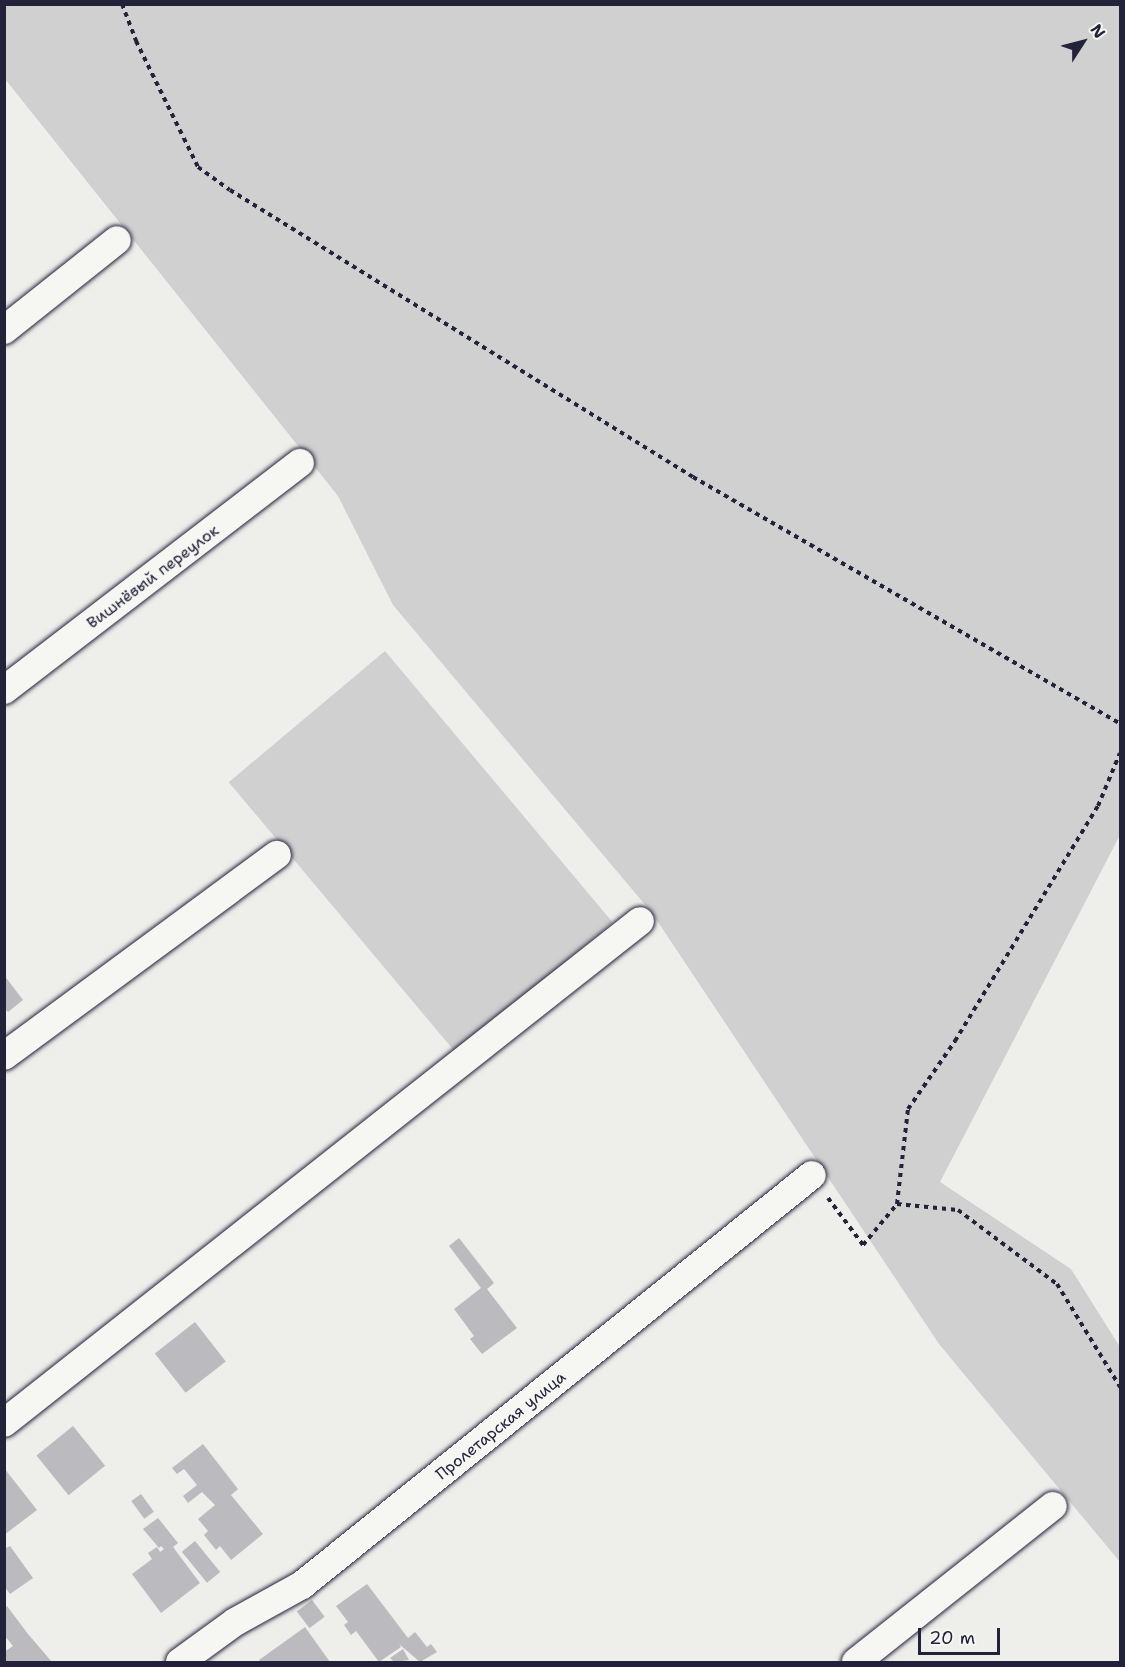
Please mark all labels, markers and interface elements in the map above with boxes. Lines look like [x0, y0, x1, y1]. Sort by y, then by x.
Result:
north arrow [1053, 12, 1113, 72]
text: N [1086, 20, 1110, 42]
street label: Вишнёвый переулок [83, 521, 223, 633]
street label: Пролетарская улица [432, 1368, 570, 1484]
scale bar [921, 1616, 1004, 1654]
text: 20 m [929, 1626, 975, 1650]

